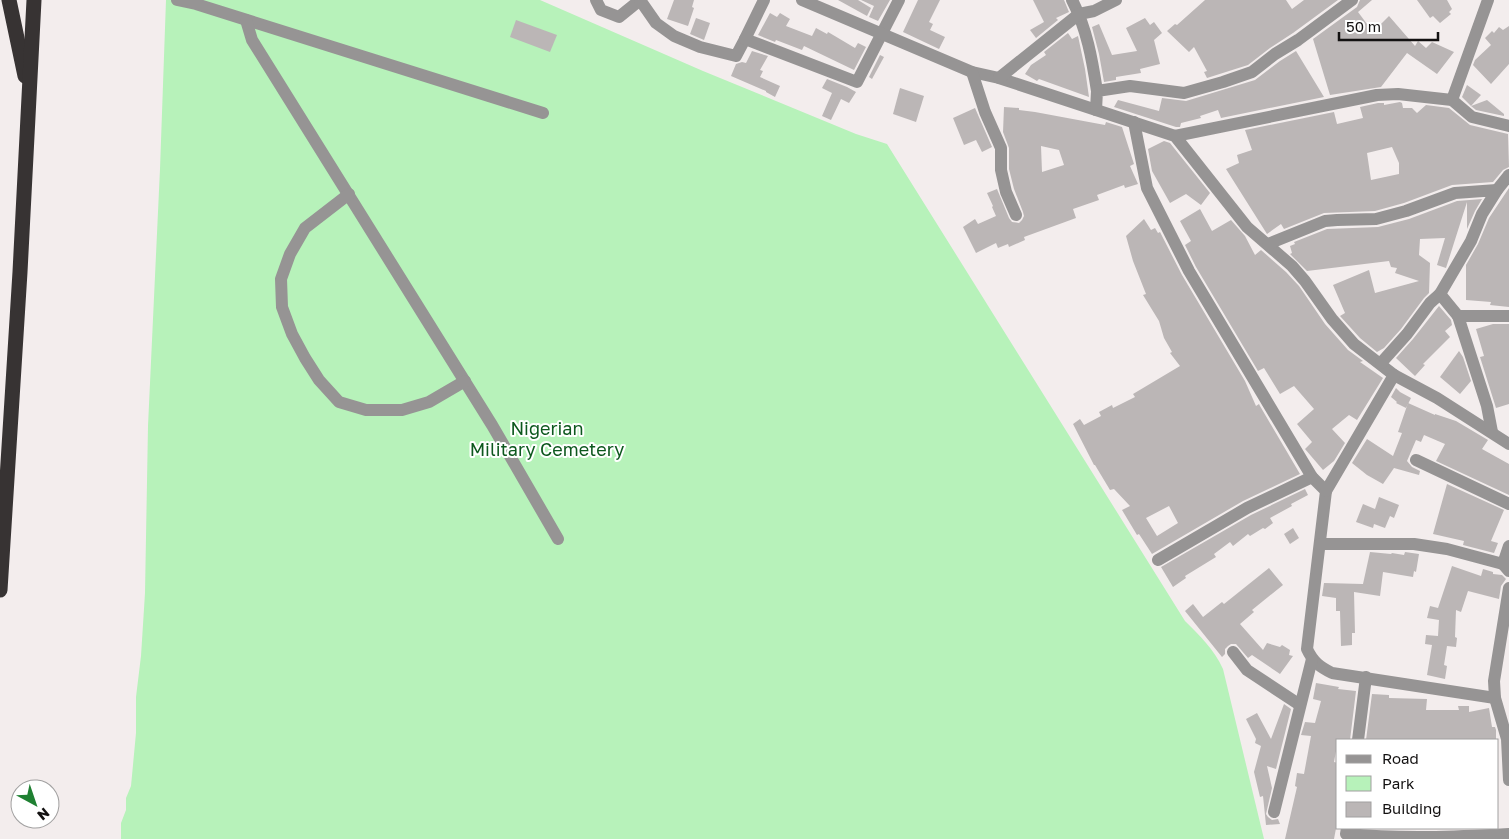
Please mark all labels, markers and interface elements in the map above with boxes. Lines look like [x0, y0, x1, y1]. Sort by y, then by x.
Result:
scale bar [1339, 10, 1438, 42]
text: 50 m [1346, 17, 1381, 35]
park label: Nigerian Military Cemetery [470, 417, 624, 460]
legend [1336, 739, 1499, 829]
text: Road [1382, 749, 1419, 767]
text: Park [1382, 774, 1415, 792]
north arrow [10, 779, 60, 829]
text: Building [1382, 799, 1442, 817]
text: N [34, 804, 53, 824]

